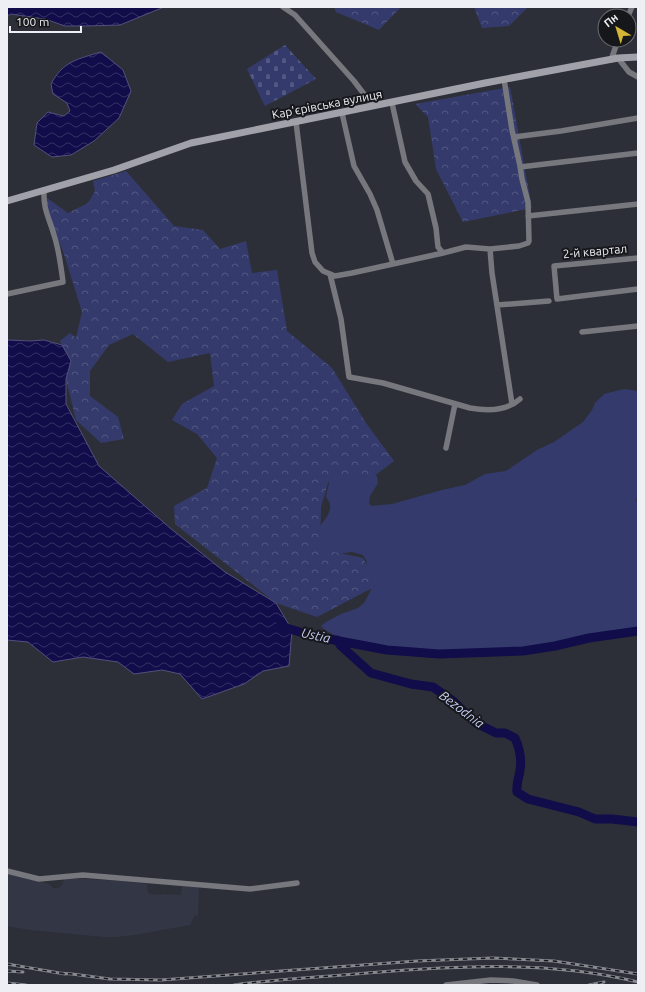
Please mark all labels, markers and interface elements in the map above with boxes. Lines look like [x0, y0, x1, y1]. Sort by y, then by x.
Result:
scale bar [10, 8, 81, 34]
north arrow [597, 8, 637, 48]
text: Пн [601, 11, 620, 29]
text: 100 m [16, 15, 49, 28]
street label: Кар'єрівська вулиця [271, 87, 383, 121]
street label: 2-й квартал [562, 242, 628, 260]
water label: Ustia [300, 625, 332, 645]
water label: Bezodnia [437, 688, 487, 730]

